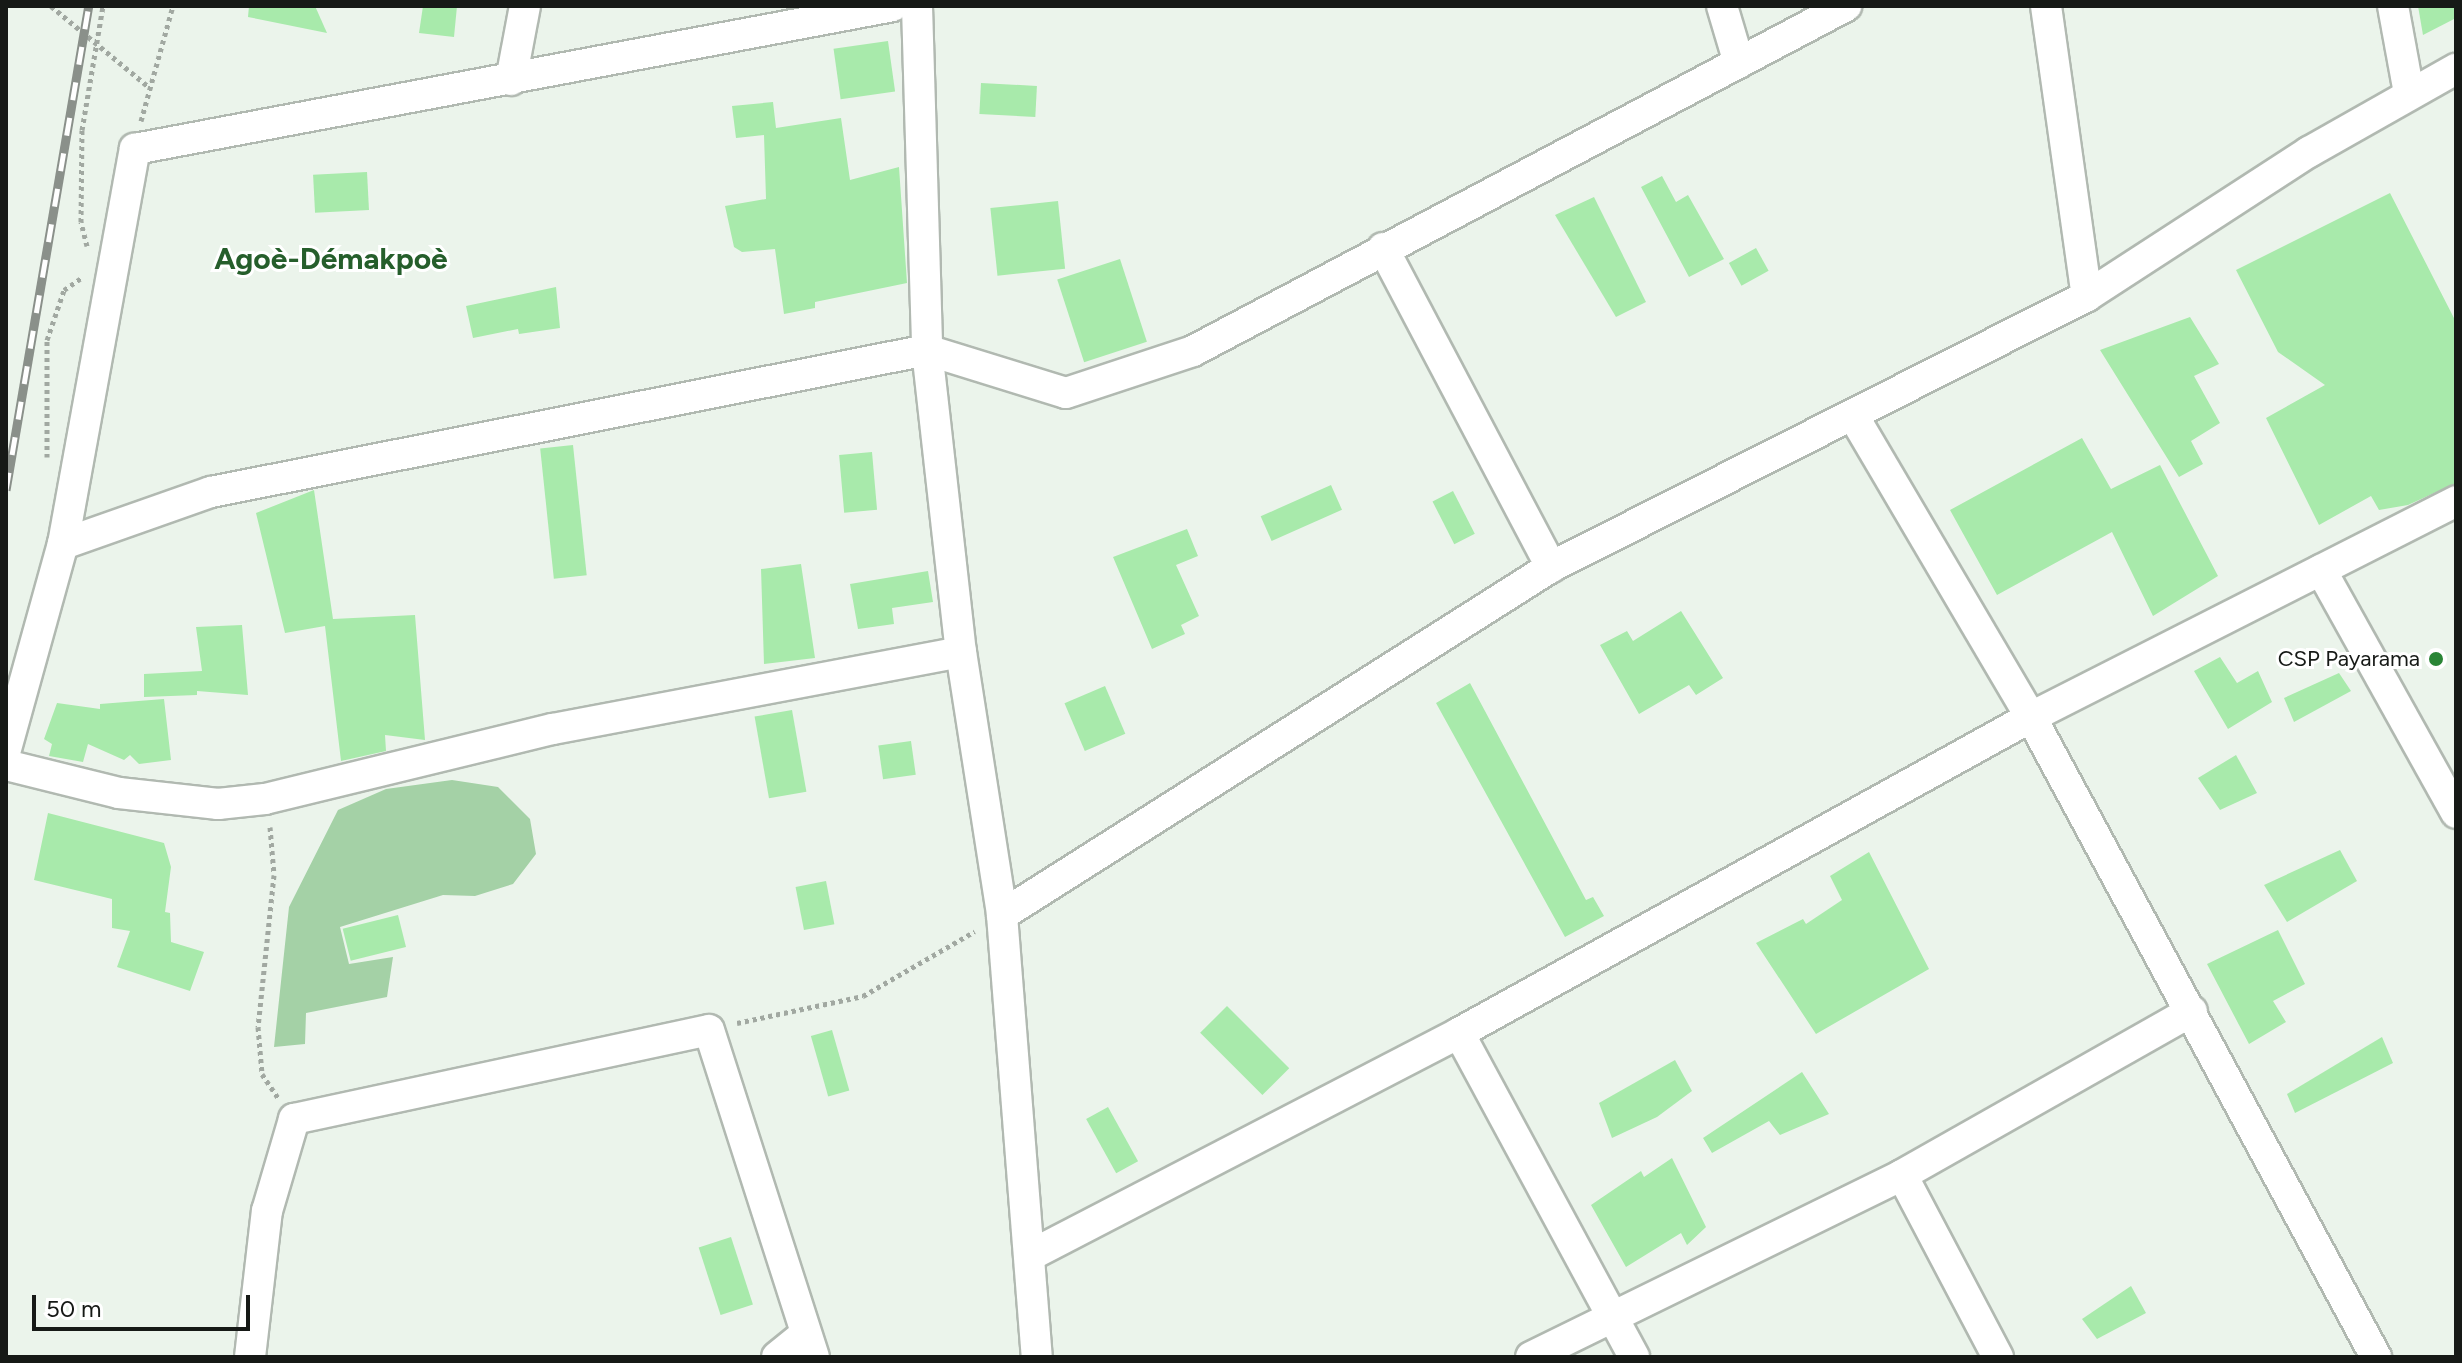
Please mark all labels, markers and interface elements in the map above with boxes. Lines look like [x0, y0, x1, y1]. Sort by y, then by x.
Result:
district label: Agoè-Démakpoè [214, 241, 448, 277]
place label: CSP Payarama [2278, 646, 2420, 672]
marker: CSP Payarama [2427, 650, 2445, 668]
scale bar [36, 1279, 254, 1329]
text: 50 m [46, 1294, 102, 1323]

